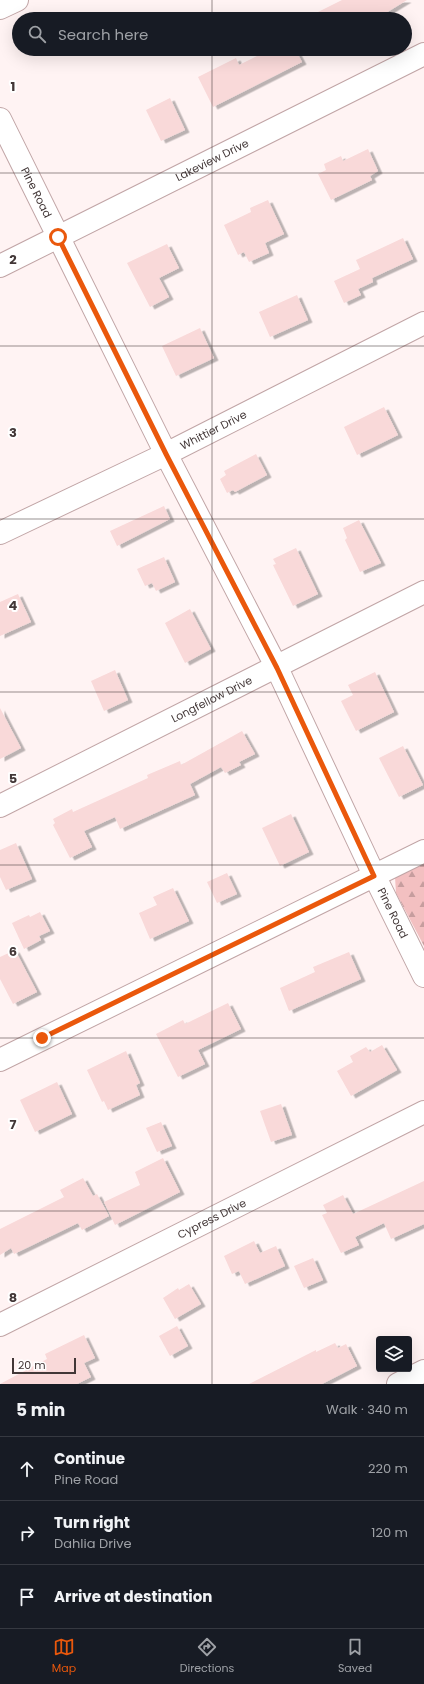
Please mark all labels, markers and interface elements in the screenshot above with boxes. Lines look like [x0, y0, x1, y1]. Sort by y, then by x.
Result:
search box [12, 12, 412, 56]
icon: search [26, 23, 48, 45]
text: Search here [58, 24, 148, 45]
text: 1 [11, 77, 15, 96]
street label: Lakeview Drive [173, 135, 251, 185]
street label: Pine Road [17, 164, 56, 220]
route start [49, 228, 67, 246]
text: 2 [9, 250, 17, 269]
street label: Whittier Drive [177, 406, 250, 454]
text: 3 [9, 423, 17, 442]
text: 4 [9, 596, 18, 615]
street label: Longfellow Drive [168, 672, 255, 726]
text: 5 [9, 769, 17, 788]
street label: Pine Road [374, 885, 412, 941]
text: 6 [9, 942, 17, 961]
route end [33, 1029, 51, 1047]
text: 7 [10, 1115, 17, 1134]
street label: Cypress Drive [175, 1195, 249, 1243]
text: 8 [9, 1288, 17, 1307]
map controls [376, 1336, 412, 1372]
button: layers [376, 1336, 412, 1372]
scale bar [12, 1356, 76, 1375]
text: 20 m [18, 1357, 46, 1373]
text: 5 min [16, 1398, 65, 1422]
text: Walk · 340 m [326, 1400, 408, 1419]
text: Continue [54, 1448, 125, 1469]
icon: ahead [16, 1458, 38, 1480]
text: 220 m [368, 1459, 408, 1478]
text: Pine Road [54, 1470, 118, 1489]
text: Turn right [54, 1512, 130, 1533]
icon: right [16, 1522, 38, 1544]
text: 120 m [371, 1523, 408, 1542]
text: Dahlia Drive [54, 1534, 132, 1553]
icon: arrive [16, 1586, 38, 1608]
text: Arrive at destination [54, 1586, 212, 1607]
tab: Map [52, 1636, 76, 1677]
tab: Directions [180, 1636, 234, 1677]
tab: Saved [338, 1636, 372, 1677]

